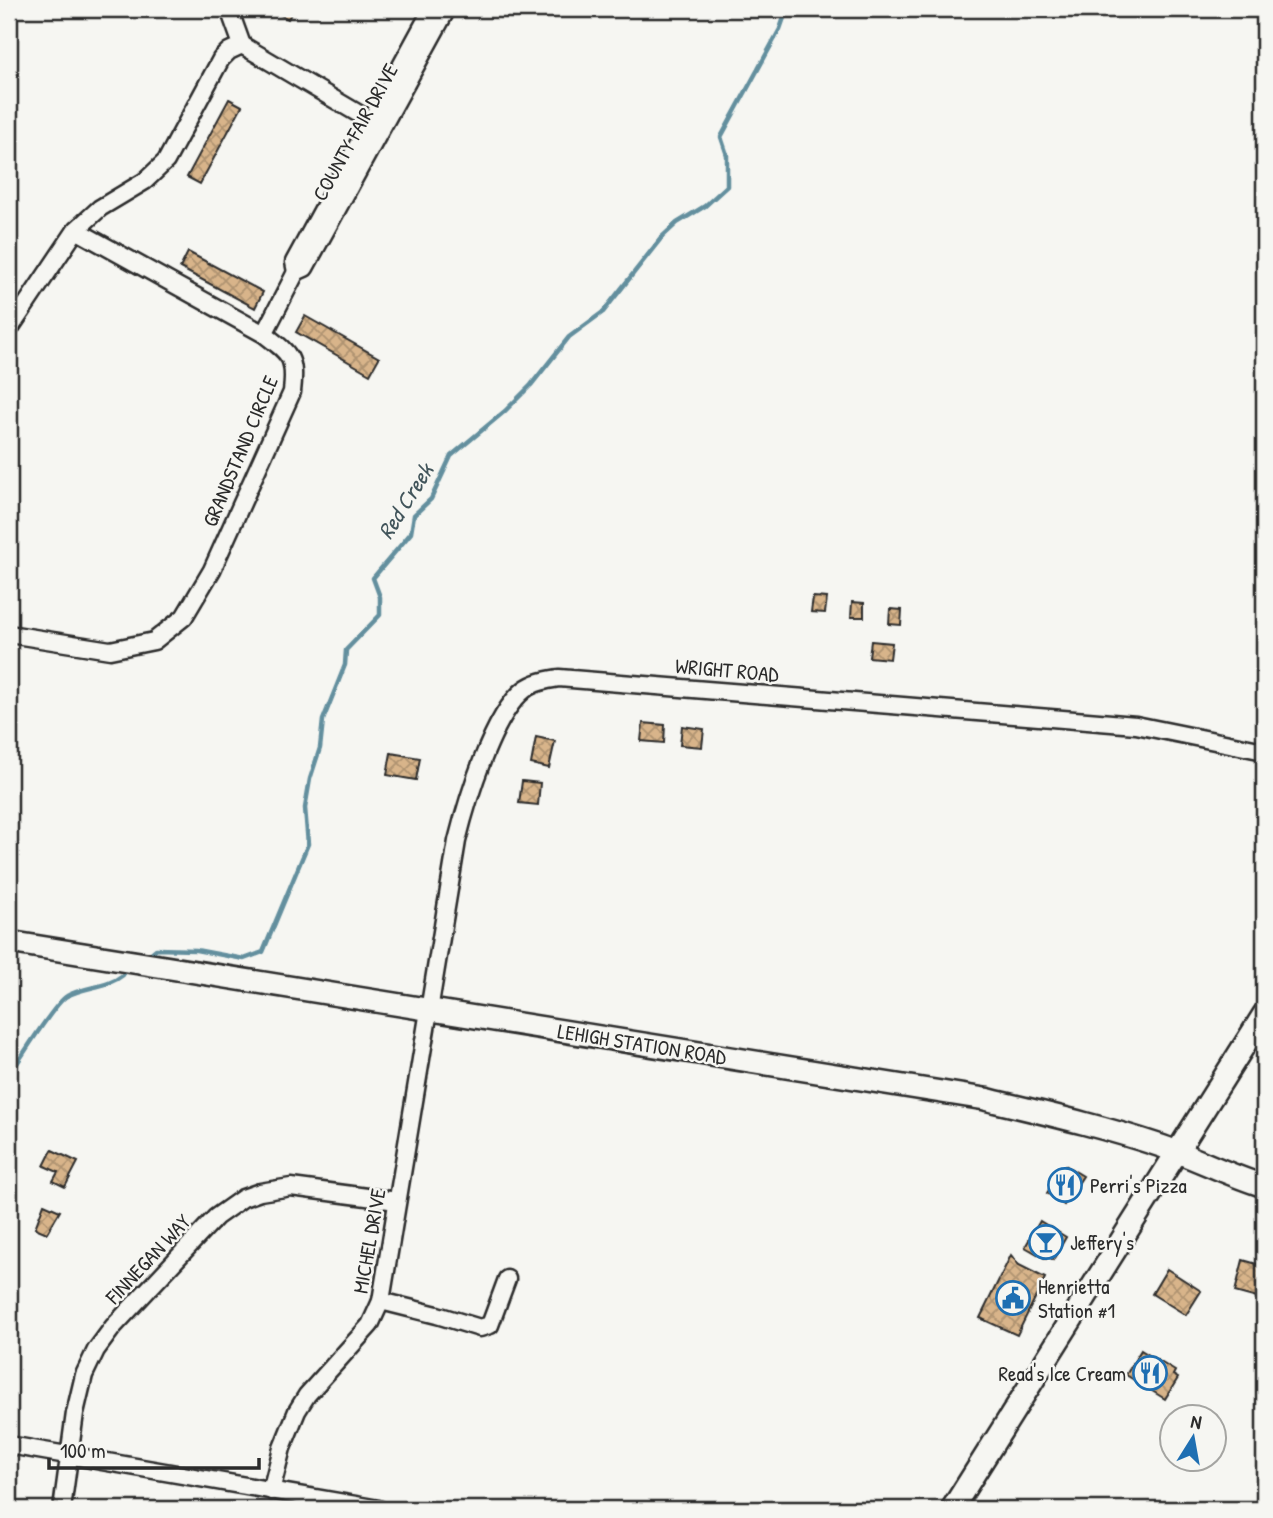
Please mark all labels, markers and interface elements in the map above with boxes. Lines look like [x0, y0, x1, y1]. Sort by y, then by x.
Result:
street label: COUNTY FAIR DRIVE [305, 58, 405, 206]
street label: GRANDSTAND CIRCLE [195, 371, 285, 531]
water label: Red Creek [370, 455, 441, 544]
street label: WRIGHT ROAD [674, 651, 780, 689]
street label: LEHIGH STATION ROAD [556, 1016, 728, 1072]
restaurant icon: Perri's Pizza [1046, 1166, 1084, 1204]
place label: Perri's Pizza [1090, 1171, 1187, 1200]
street label: MICHEL DRIVE [345, 1186, 393, 1296]
street label: FINNEGAN WAY [98, 1207, 198, 1311]
bar icon: Jeffery's [1027, 1223, 1065, 1261]
place label: Jeffery's [1070, 1228, 1134, 1257]
place label: Henrietta Station #1 [1038, 1272, 1115, 1325]
public building icon: Henrietta Station #1 [994, 1279, 1032, 1317]
restaurant icon: Read's Ice Cream [1131, 1354, 1169, 1392]
place label: Read's Ice Cream [999, 1359, 1126, 1388]
north arrow [1158, 1402, 1228, 1472]
text: N [1189, 1408, 1204, 1435]
scale bar [49, 1427, 259, 1471]
text: 100 m [60, 1436, 106, 1465]

